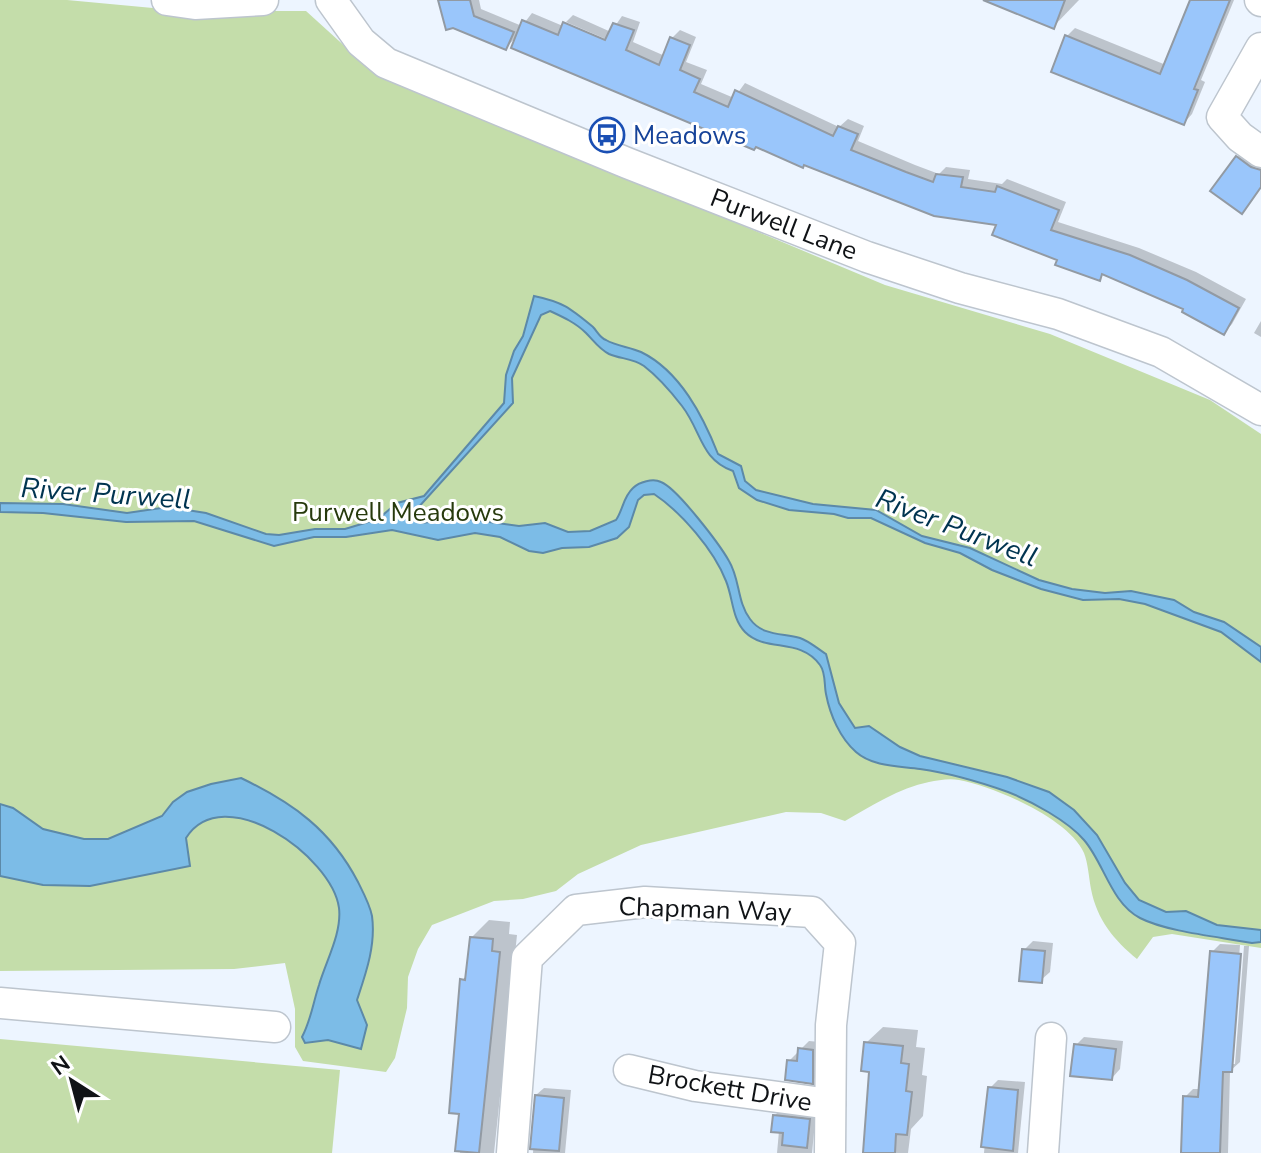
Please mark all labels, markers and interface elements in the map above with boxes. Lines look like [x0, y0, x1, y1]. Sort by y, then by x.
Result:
bus stop icon: Meadows [588, 116, 626, 154]
place label: Meadows [633, 118, 746, 153]
street label: Purwell Lane [705, 180, 862, 269]
water label: River Purwell [20, 469, 192, 519]
water label: River Purwell [870, 480, 1043, 576]
park label: Purwell Meadows [292, 495, 504, 530]
street label: Chapman Way [618, 889, 793, 930]
north arrow [32, 1041, 112, 1121]
text: N [45, 1049, 76, 1083]
street label: Brockett Drive [645, 1057, 815, 1120]

